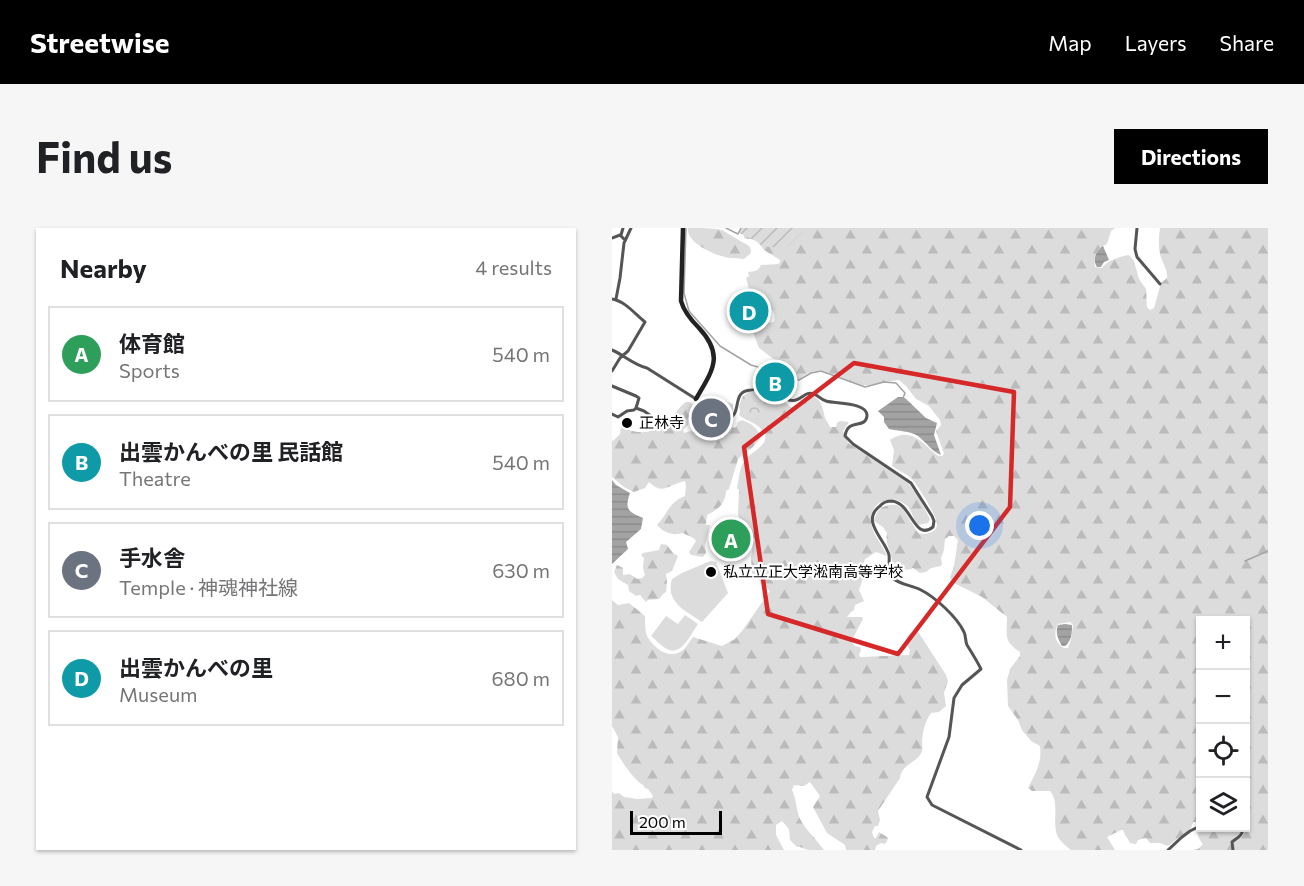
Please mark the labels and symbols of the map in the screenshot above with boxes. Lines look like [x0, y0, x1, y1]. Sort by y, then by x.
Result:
pin: D [730, 288, 768, 334]
pin: B [756, 360, 794, 404]
pin: C [692, 396, 730, 441]
place label: 正林寺 [639, 413, 684, 431]
marker: 正林寺 [620, 416, 634, 430]
your location [965, 511, 994, 540]
pin: A [712, 516, 750, 562]
place label: 私立立正大学淞南高等学校 [723, 562, 903, 580]
marker: 私立立正大学淞南高等学校 [704, 565, 718, 579]
scale bar [630, 808, 722, 836]

